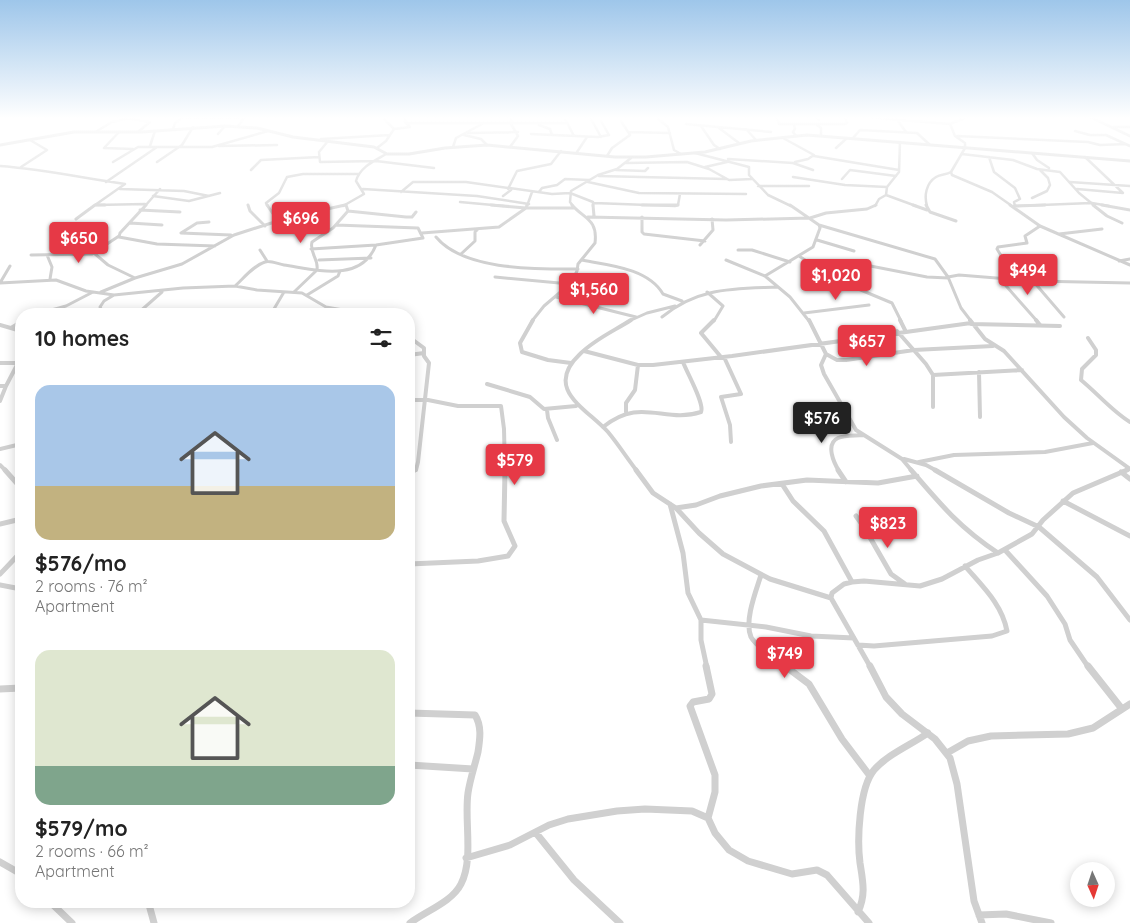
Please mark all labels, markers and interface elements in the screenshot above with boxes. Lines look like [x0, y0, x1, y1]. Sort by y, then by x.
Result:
pin: $696 [271, 202, 331, 244]
text: $696 [283, 208, 319, 228]
pin: $650 [49, 222, 109, 264]
text: $650 [60, 228, 98, 248]
pin: $494 [998, 254, 1058, 296]
pin: $1,020 [795, 258, 877, 301]
text: $494 [1009, 260, 1047, 280]
text: $1,020 [812, 265, 860, 285]
pin: $1,560 [553, 272, 635, 315]
text: $1,560 [570, 279, 618, 299]
icon: filters [367, 324, 395, 352]
pin: $657 [837, 324, 897, 367]
text: 10 homes [35, 325, 129, 351]
text: $657 [849, 331, 885, 351]
pin: $576 [792, 402, 852, 444]
text: $576 [804, 408, 840, 428]
icon: home [170, 418, 260, 508]
pin: $579 [485, 444, 545, 486]
text: $579 [497, 450, 533, 470]
pin: $823 [858, 506, 918, 549]
text: $823 [870, 513, 906, 533]
text: $576/mo [35, 550, 127, 576]
text: 2 rooms · 76 m² [35, 576, 148, 596]
text: Apartment [35, 596, 115, 616]
pin: $749 [755, 636, 815, 679]
text: $749 [767, 643, 803, 663]
icon: home [170, 683, 260, 773]
text: $579/mo [35, 815, 127, 841]
text: 2 rooms · 66 m² [35, 841, 149, 861]
text: Apartment [35, 861, 115, 881]
north arrow [1070, 862, 1115, 908]
map controls [1070, 862, 1115, 907]

